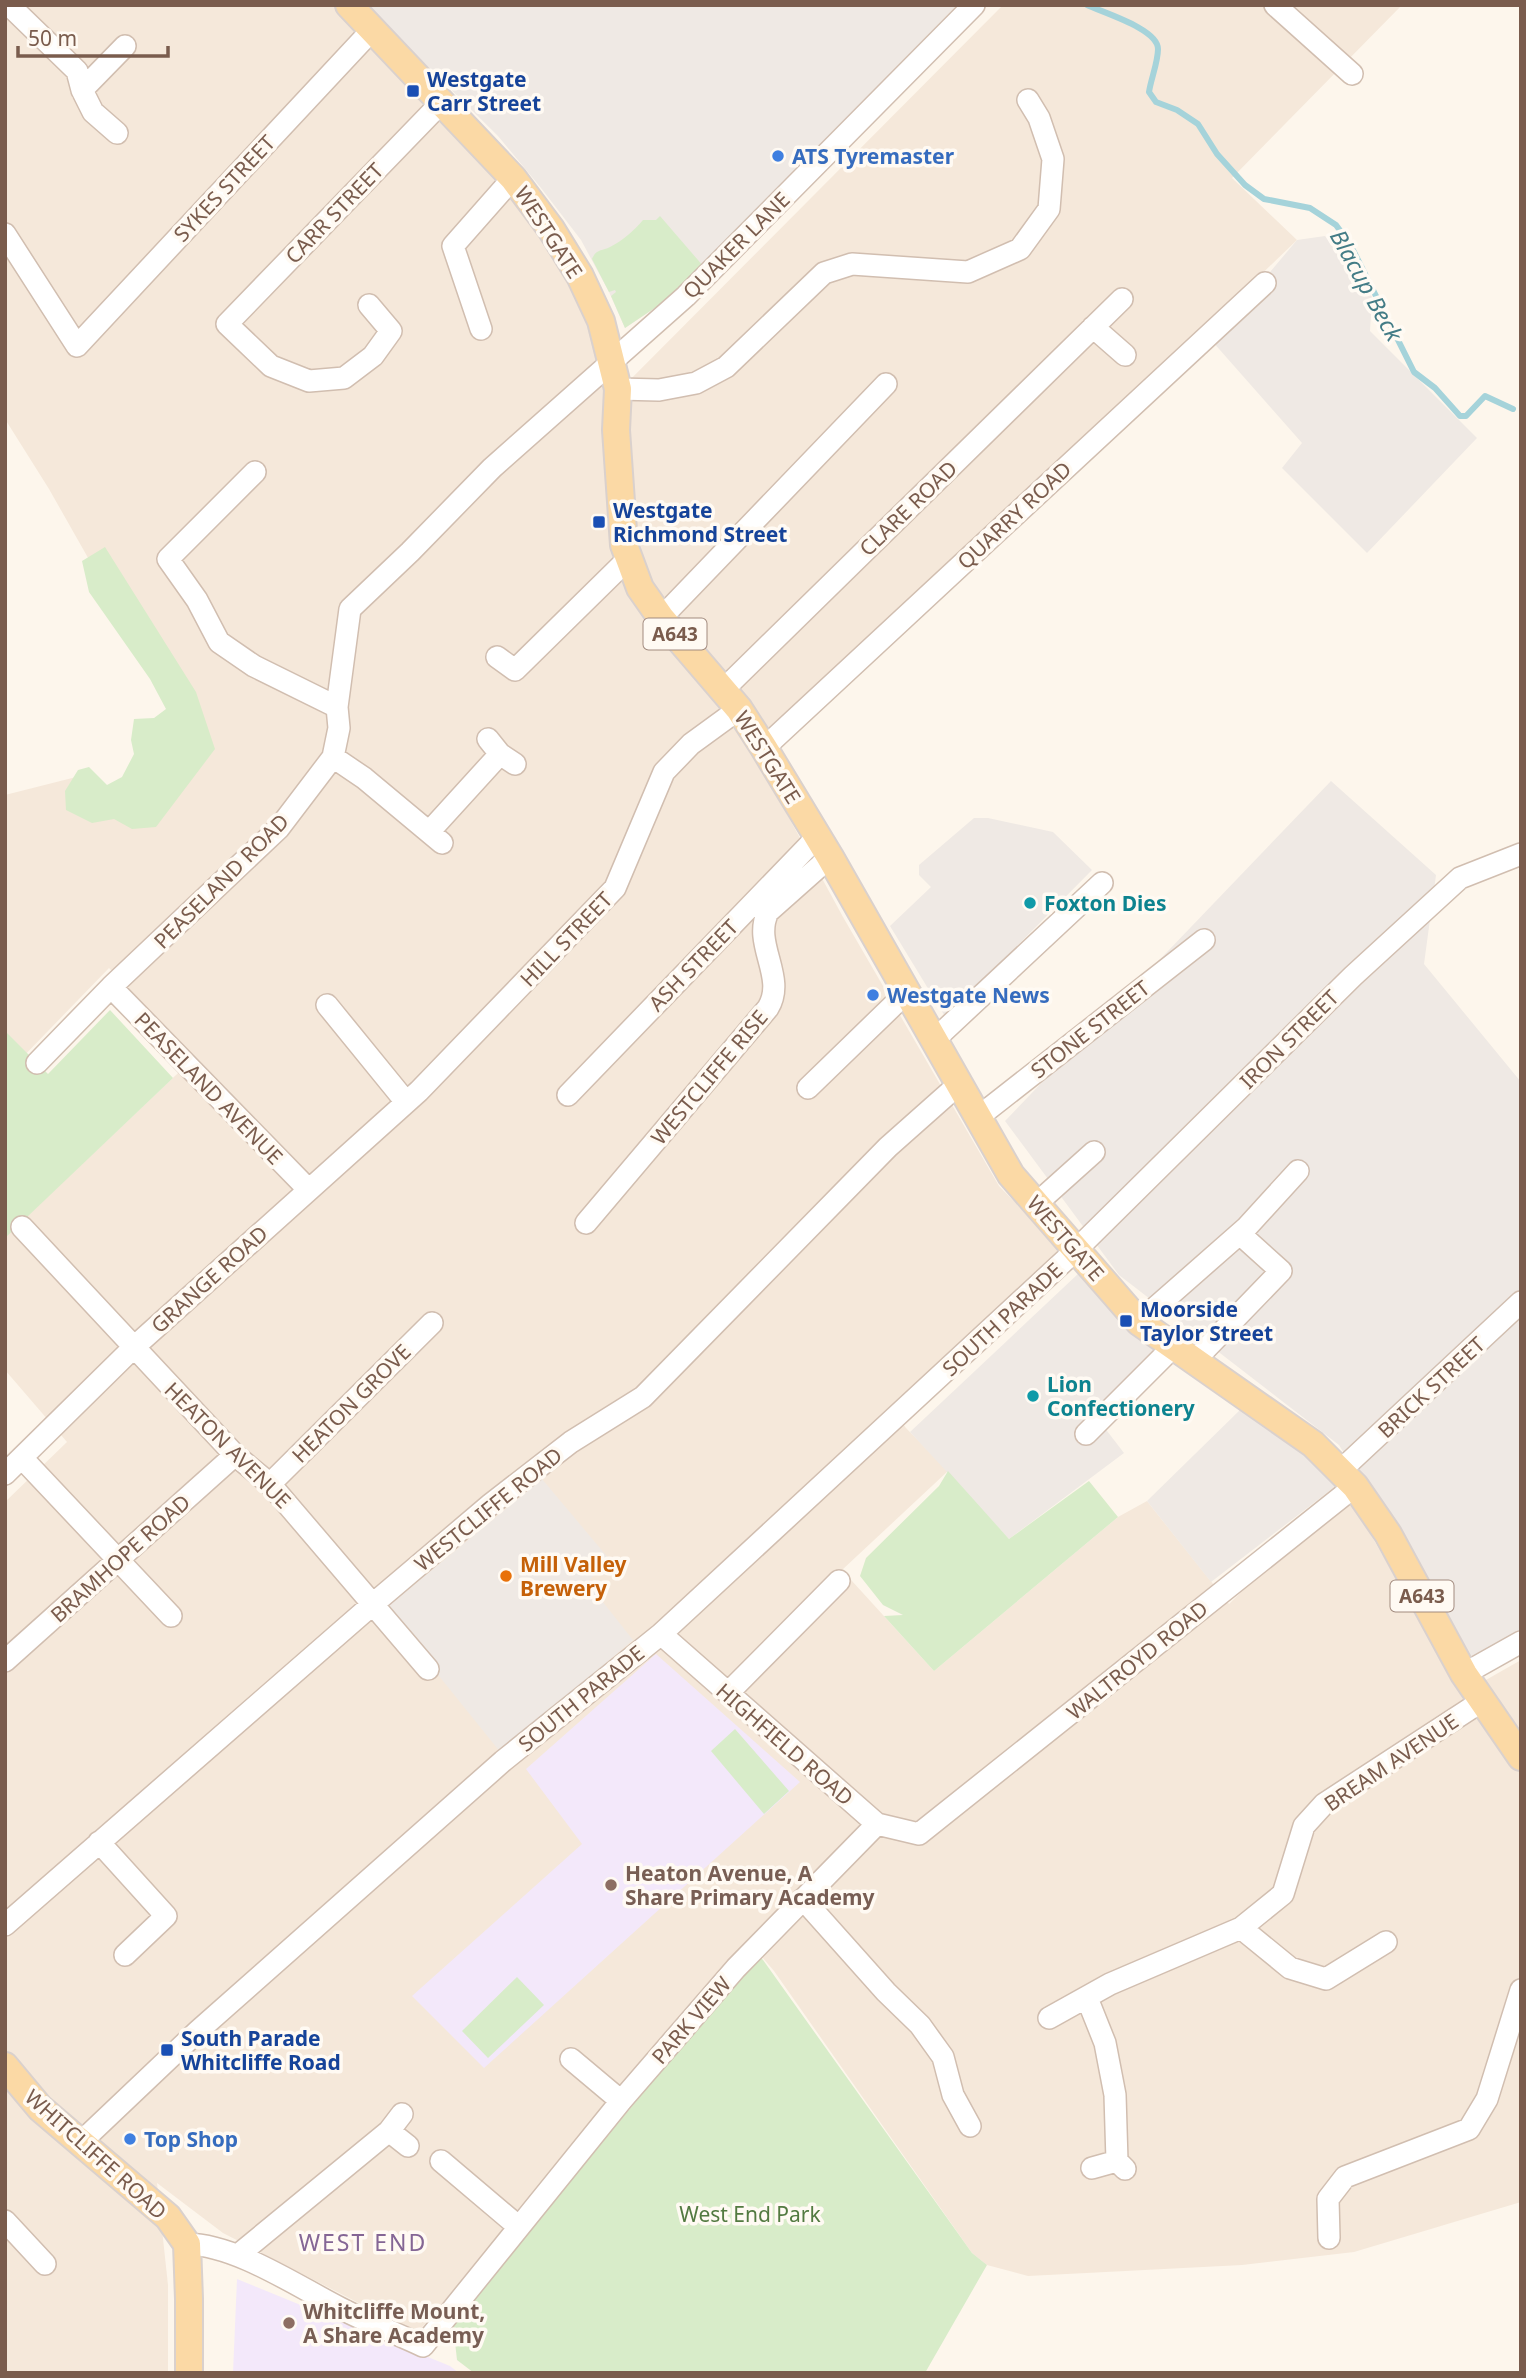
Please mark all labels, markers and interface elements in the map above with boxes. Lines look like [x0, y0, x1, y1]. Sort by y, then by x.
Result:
scale bar [18, 14, 168, 58]
text: 50 m [28, 24, 77, 52]
place label: Westgate Carr Street [427, 65, 541, 117]
marker: Westgate Carr Street [405, 83, 421, 99]
street label: SYKES STREET [167, 128, 281, 247]
place label: ATS Tyremaster [792, 142, 955, 170]
marker: ATS Tyremaster [770, 148, 786, 164]
street label: CARR STREET [279, 156, 389, 269]
street label: WESTGATE [509, 181, 589, 283]
street label: QUAKER LANE [677, 186, 795, 304]
water label: Blacup Beck [1323, 223, 1412, 348]
street label: CLARE ROAD [853, 454, 963, 562]
street label: QUARRY ROAD [951, 455, 1077, 575]
place label: Westgate Richmond Street [613, 496, 787, 548]
marker: Westgate Richmond Street [591, 514, 607, 530]
road number: A643 [644, 618, 706, 650]
street label: WESTGATE [728, 705, 808, 809]
street label: PEASELAND ROAD [147, 807, 295, 955]
street label: HILL STREET [514, 885, 618, 992]
place label: Foxton Dies [1044, 889, 1166, 917]
marker: Foxton Dies [1022, 895, 1038, 911]
street label: ASH STREET [642, 913, 744, 1017]
street label: STONE STREET [1025, 974, 1155, 1084]
place label: Westgate News [887, 981, 1050, 1009]
street label: IRON STREET [1233, 983, 1345, 1095]
marker: Westgate News [865, 987, 881, 1003]
street label: WESTCLIFFE RISE [644, 1004, 774, 1150]
street label: PEASELAND AVENUE [129, 1006, 289, 1170]
street label: WESTGATE [1021, 1189, 1111, 1287]
street label: GRANGE ROAD [145, 1219, 273, 1339]
street label: SOUTH PARADE [936, 1256, 1068, 1382]
place label: Moorside Taylor Street [1140, 1295, 1273, 1347]
marker: Moorside Taylor Street [1118, 1313, 1134, 1329]
street label: BRICK STREET [1371, 1330, 1491, 1444]
street label: HEATON GROVE [286, 1338, 416, 1468]
place label: Lion Confectionery [1047, 1370, 1195, 1422]
street label: HEATON AVENUE [159, 1376, 297, 1514]
marker: Lion Confectionery [1025, 1388, 1041, 1404]
street label: WESTCLIFFE ROAD [408, 1441, 568, 1577]
street label: BRAMHOPE ROAD [44, 1488, 196, 1628]
place label: Mill Valley Brewery [520, 1550, 627, 1602]
marker: Mill Valley Brewery [498, 1568, 514, 1584]
road number: A643 [1390, 1580, 1454, 1612]
street label: WALTROYD ROAD [1061, 1594, 1213, 1726]
street label: SOUTH PARADE [512, 1638, 650, 1758]
street label: HIGHFIELD ROAD [711, 1677, 859, 1811]
street label: BREAM AVENUE [1318, 1707, 1464, 1817]
place label: Heaton Avenue, A Share Primary Academy [625, 1859, 875, 1911]
marker: Heaton Avenue, A Share Primary Academy [603, 1877, 619, 1893]
street label: PARK VIEW [645, 1970, 737, 2070]
place label: South Parade Whitcliffe Road [181, 2024, 341, 2076]
marker: South Parade Whitcliffe Road [159, 2042, 175, 2058]
street label: WHITCLIFFE ROAD [19, 2083, 173, 2225]
place label: Top Shop [144, 2125, 238, 2153]
marker: Top Shop [122, 2131, 138, 2147]
park label: West End Park [679, 2200, 822, 2228]
district label: WEST END [299, 2226, 427, 2258]
place label: Whitcliffe Mount, A Share Academy [303, 2297, 485, 2349]
marker: Whitcliffe Mount, A Share Academy [281, 2315, 297, 2331]

